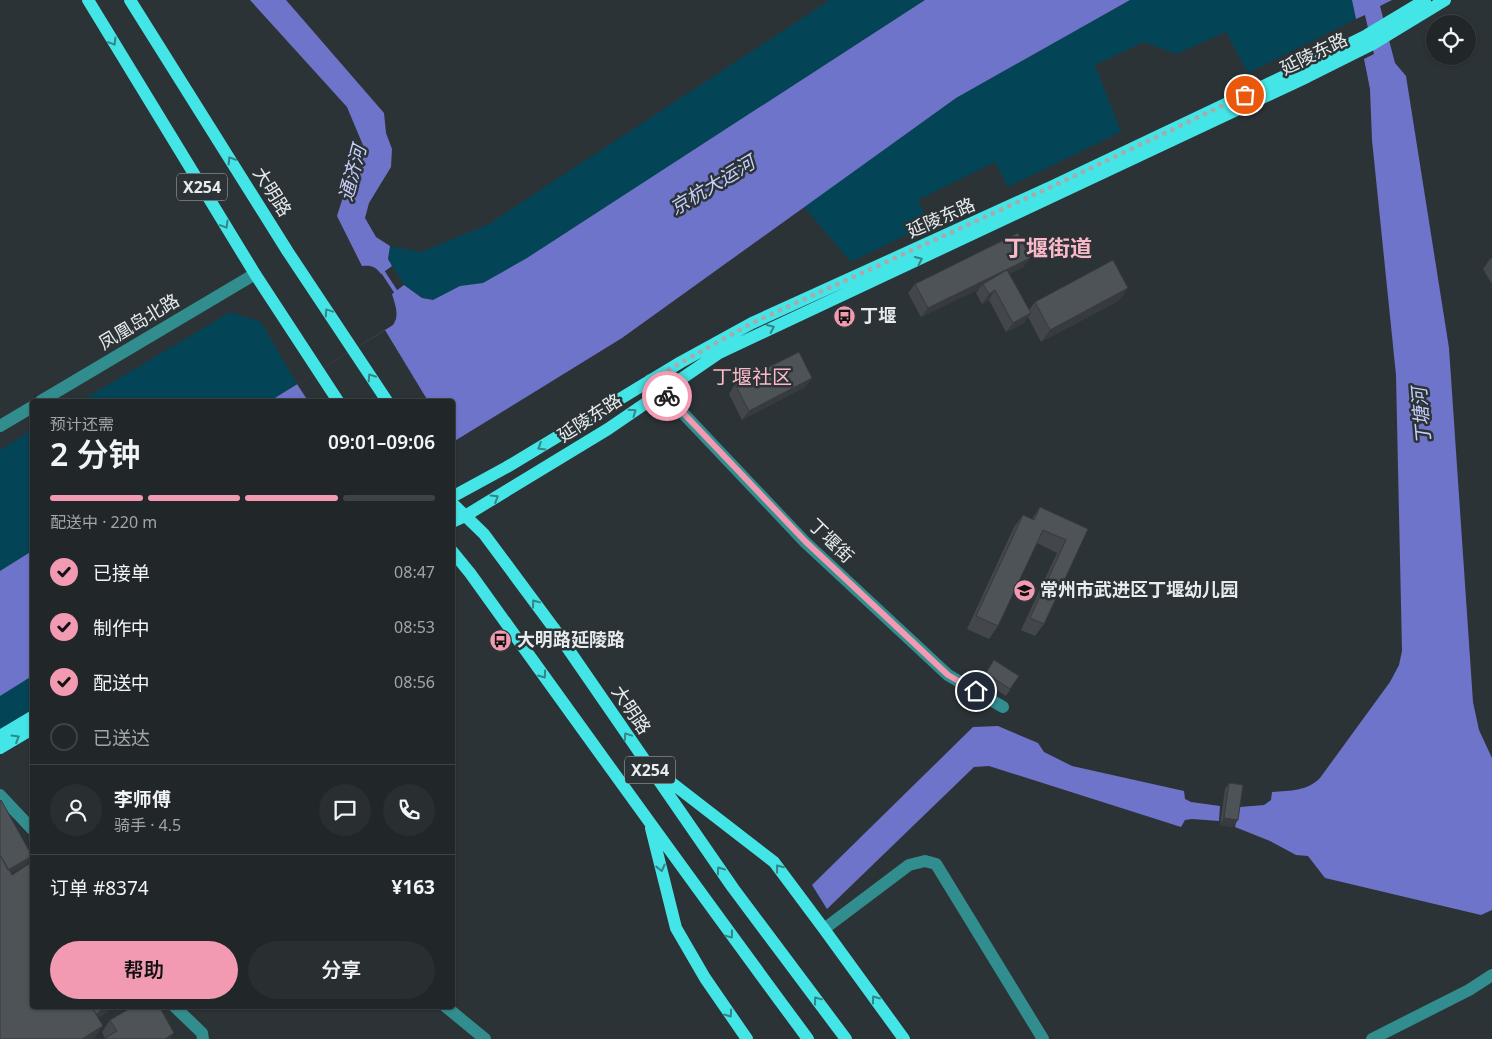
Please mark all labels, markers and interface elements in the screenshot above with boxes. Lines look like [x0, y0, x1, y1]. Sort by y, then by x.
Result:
map controls [1426, 15, 1476, 65]
button: locate [1426, 15, 1476, 65]
street label: 延陵东路 [1276, 27, 1351, 80]
one-way arrow [107, 36, 117, 45]
pin [1224, 74, 1266, 116]
icon: bag [1231, 81, 1259, 109]
water label: 通济河 [332, 138, 373, 204]
water label: 京杭大运河 [665, 147, 763, 221]
one-way arrow [227, 157, 237, 166]
street label: 大明路 [248, 162, 297, 221]
road number: X254 [177, 173, 227, 200]
street label: 延陵东路 [903, 191, 978, 243]
one-way arrow [219, 220, 229, 229]
district label: 丁堰街道 [1004, 232, 1092, 262]
one-way arrow [914, 255, 923, 266]
street label: 凤凰岛北路 [94, 288, 183, 355]
place label: 丁堰 [860, 303, 896, 327]
bus stop icon: 丁堰 [832, 304, 856, 328]
one-way arrow [325, 308, 334, 317]
one-way arrow [766, 324, 775, 335]
district label: 丁堰社区 [712, 363, 792, 390]
courier [642, 371, 692, 421]
one-way arrow [368, 373, 377, 382]
icon: bike [653, 382, 681, 410]
water label: 丁塘河 [1405, 382, 1436, 446]
street label: 延陵东路 [553, 387, 626, 447]
one-way arrow [627, 409, 636, 418]
text: 预计还需 [50, 413, 114, 435]
text: 09:01–09:06 [328, 429, 435, 455]
text: 2 分钟 [50, 432, 141, 475]
one-way arrow [537, 440, 546, 450]
one-way arrow [489, 494, 498, 504]
text: 配送中 · 220 m [50, 511, 157, 533]
street label: 丁堰街 [804, 513, 859, 568]
icon: check [50, 558, 78, 586]
text: 已接单 [93, 560, 150, 586]
text: 08:47 [394, 561, 435, 583]
place label: 常州市武进区丁堰幼儿园 [1040, 577, 1238, 601]
school or university icon: 常州市武进区丁堰幼儿园 [1012, 578, 1036, 602]
one-way arrow [532, 599, 541, 609]
icon: check [50, 613, 78, 641]
text: 制作中 [93, 615, 150, 641]
text: 08:53 [394, 616, 435, 638]
place label: 大明路延陵路 [517, 627, 625, 651]
bus stop icon: 大明路延陵路 [489, 628, 513, 652]
icon: check [50, 668, 78, 696]
one-way arrow [538, 669, 546, 678]
text: 配送中 [93, 670, 150, 696]
pin [955, 670, 997, 712]
text: 08:56 [394, 671, 435, 693]
icon: home [962, 677, 990, 705]
street label: 大明路 [607, 680, 657, 739]
text: 已送达 [93, 725, 150, 751]
one-way arrow [624, 732, 633, 742]
one-way arrow [11, 735, 20, 745]
road number: X254 [625, 756, 675, 784]
button: person [50, 784, 102, 836]
button: chat [319, 784, 371, 836]
button: phone [383, 784, 435, 836]
text: 李师傅 [114, 786, 171, 812]
text: 骑手 · 4.5 [114, 814, 181, 836]
one-way arrow [655, 864, 666, 873]
one-way arrow [776, 865, 785, 874]
one-way arrow [717, 866, 726, 876]
text: ¥163 [392, 874, 435, 900]
text: 订单 #8374 [50, 875, 149, 901]
one-way arrow [725, 929, 733, 938]
button: 帮助 [50, 941, 238, 999]
button: 分享 [248, 941, 435, 999]
one-way arrow [814, 996, 823, 1006]
one-way arrow [872, 996, 881, 1005]
one-way arrow [723, 1008, 732, 1017]

